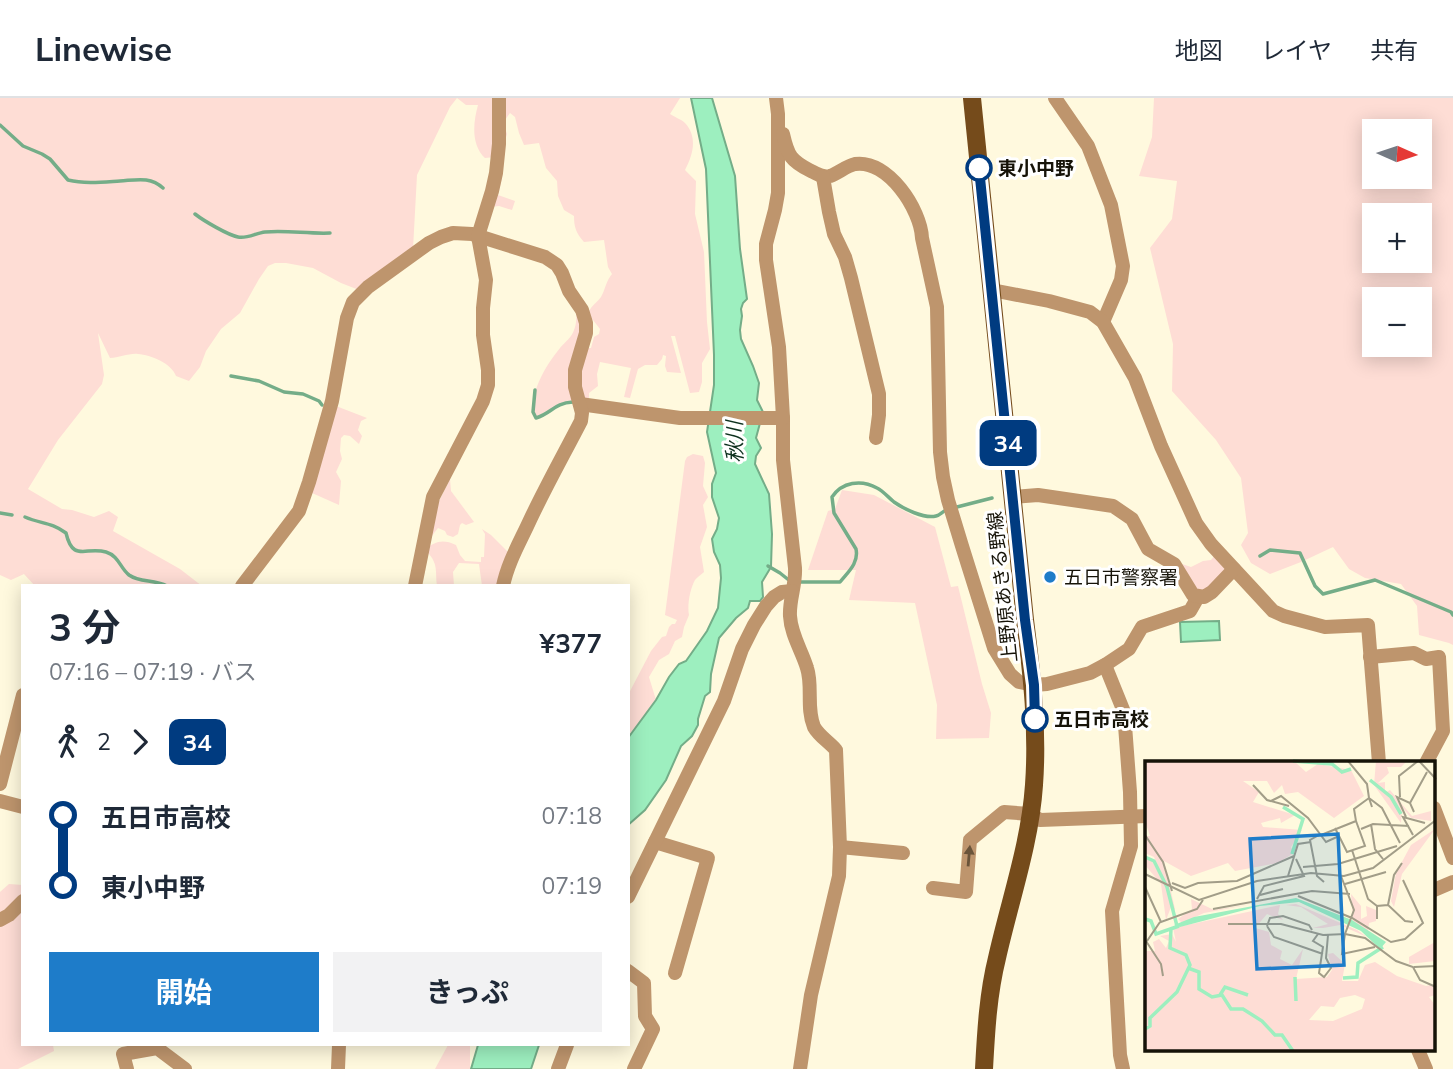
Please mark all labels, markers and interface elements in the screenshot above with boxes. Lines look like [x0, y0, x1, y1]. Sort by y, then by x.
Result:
text: Linewise [35, 28, 172, 69]
text: 地図 [1175, 35, 1223, 65]
text: レイヤ [1261, 35, 1332, 65]
text: 共有 [1370, 35, 1418, 65]
north arrow [1362, 119, 1432, 189]
map controls [1362, 119, 1432, 357]
marker: 東小中野 [966, 155, 992, 181]
place label: 東小中野 [998, 156, 1074, 180]
button: + [1362, 203, 1432, 273]
button: − [1362, 287, 1432, 357]
water label: 秋川 [721, 419, 747, 463]
line badge: 34 [976, 420, 1040, 466]
text: 34 [994, 428, 1022, 458]
street label: 上野原あきる野線 [982, 510, 1022, 664]
place label: 五日市警察署 [1064, 565, 1178, 589]
marker: 五日市警察署 [1042, 569, 1058, 585]
text: 3 分 [49, 603, 120, 651]
text: ¥377 [540, 627, 602, 660]
text: 07:16 – 07:19 · バス [49, 657, 257, 686]
marker: 五日市高校 [1022, 706, 1048, 732]
place label: 五日市高校 [1054, 707, 1149, 731]
icon: walk [49, 723, 87, 761]
icon: forward [121, 723, 159, 761]
text: 2 [97, 727, 111, 756]
text: 34 [183, 727, 212, 757]
inset map [1145, 761, 1436, 1052]
text: 五日市高校 [101, 801, 231, 834]
text: 07:18 [542, 801, 602, 830]
one-way arrow [963, 845, 974, 867]
text: 東小中野 [101, 871, 205, 904]
text: 07:19 [542, 871, 602, 900]
button: 開始 [49, 952, 319, 1032]
button: きっぷ [333, 952, 602, 1032]

